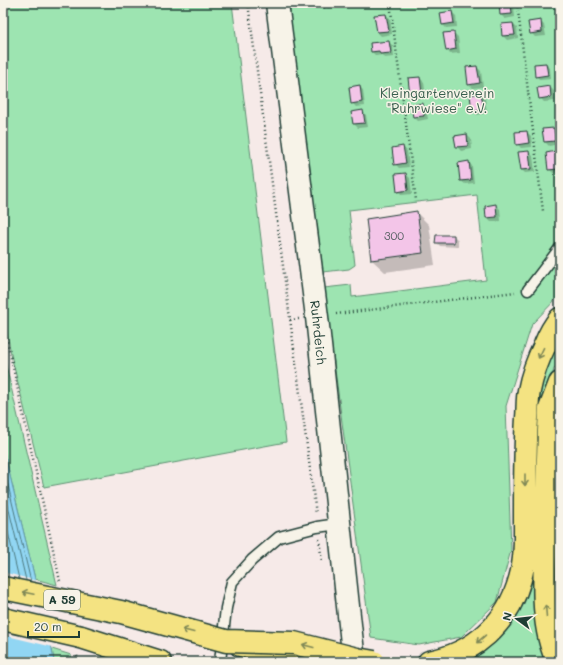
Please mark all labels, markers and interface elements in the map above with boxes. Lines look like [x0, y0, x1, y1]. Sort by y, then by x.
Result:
park label: Kleingartenverein "Ruhrwiese" e.V. [380, 84, 494, 116]
house number: 300 [384, 228, 404, 243]
street label: Ruhrdeich [307, 299, 331, 365]
one-way arrow [537, 346, 544, 358]
one-way arrow [521, 473, 529, 486]
one-way arrow [22, 589, 35, 597]
road number: A 59 [44, 590, 80, 610]
north arrow [497, 599, 537, 639]
one-way arrow [542, 605, 549, 618]
text: N [499, 610, 515, 622]
scale bar [28, 613, 79, 639]
text: 20 m [34, 618, 62, 634]
one-way arrow [182, 627, 195, 634]
one-way arrow [475, 635, 486, 644]
one-way arrow [302, 642, 315, 650]

